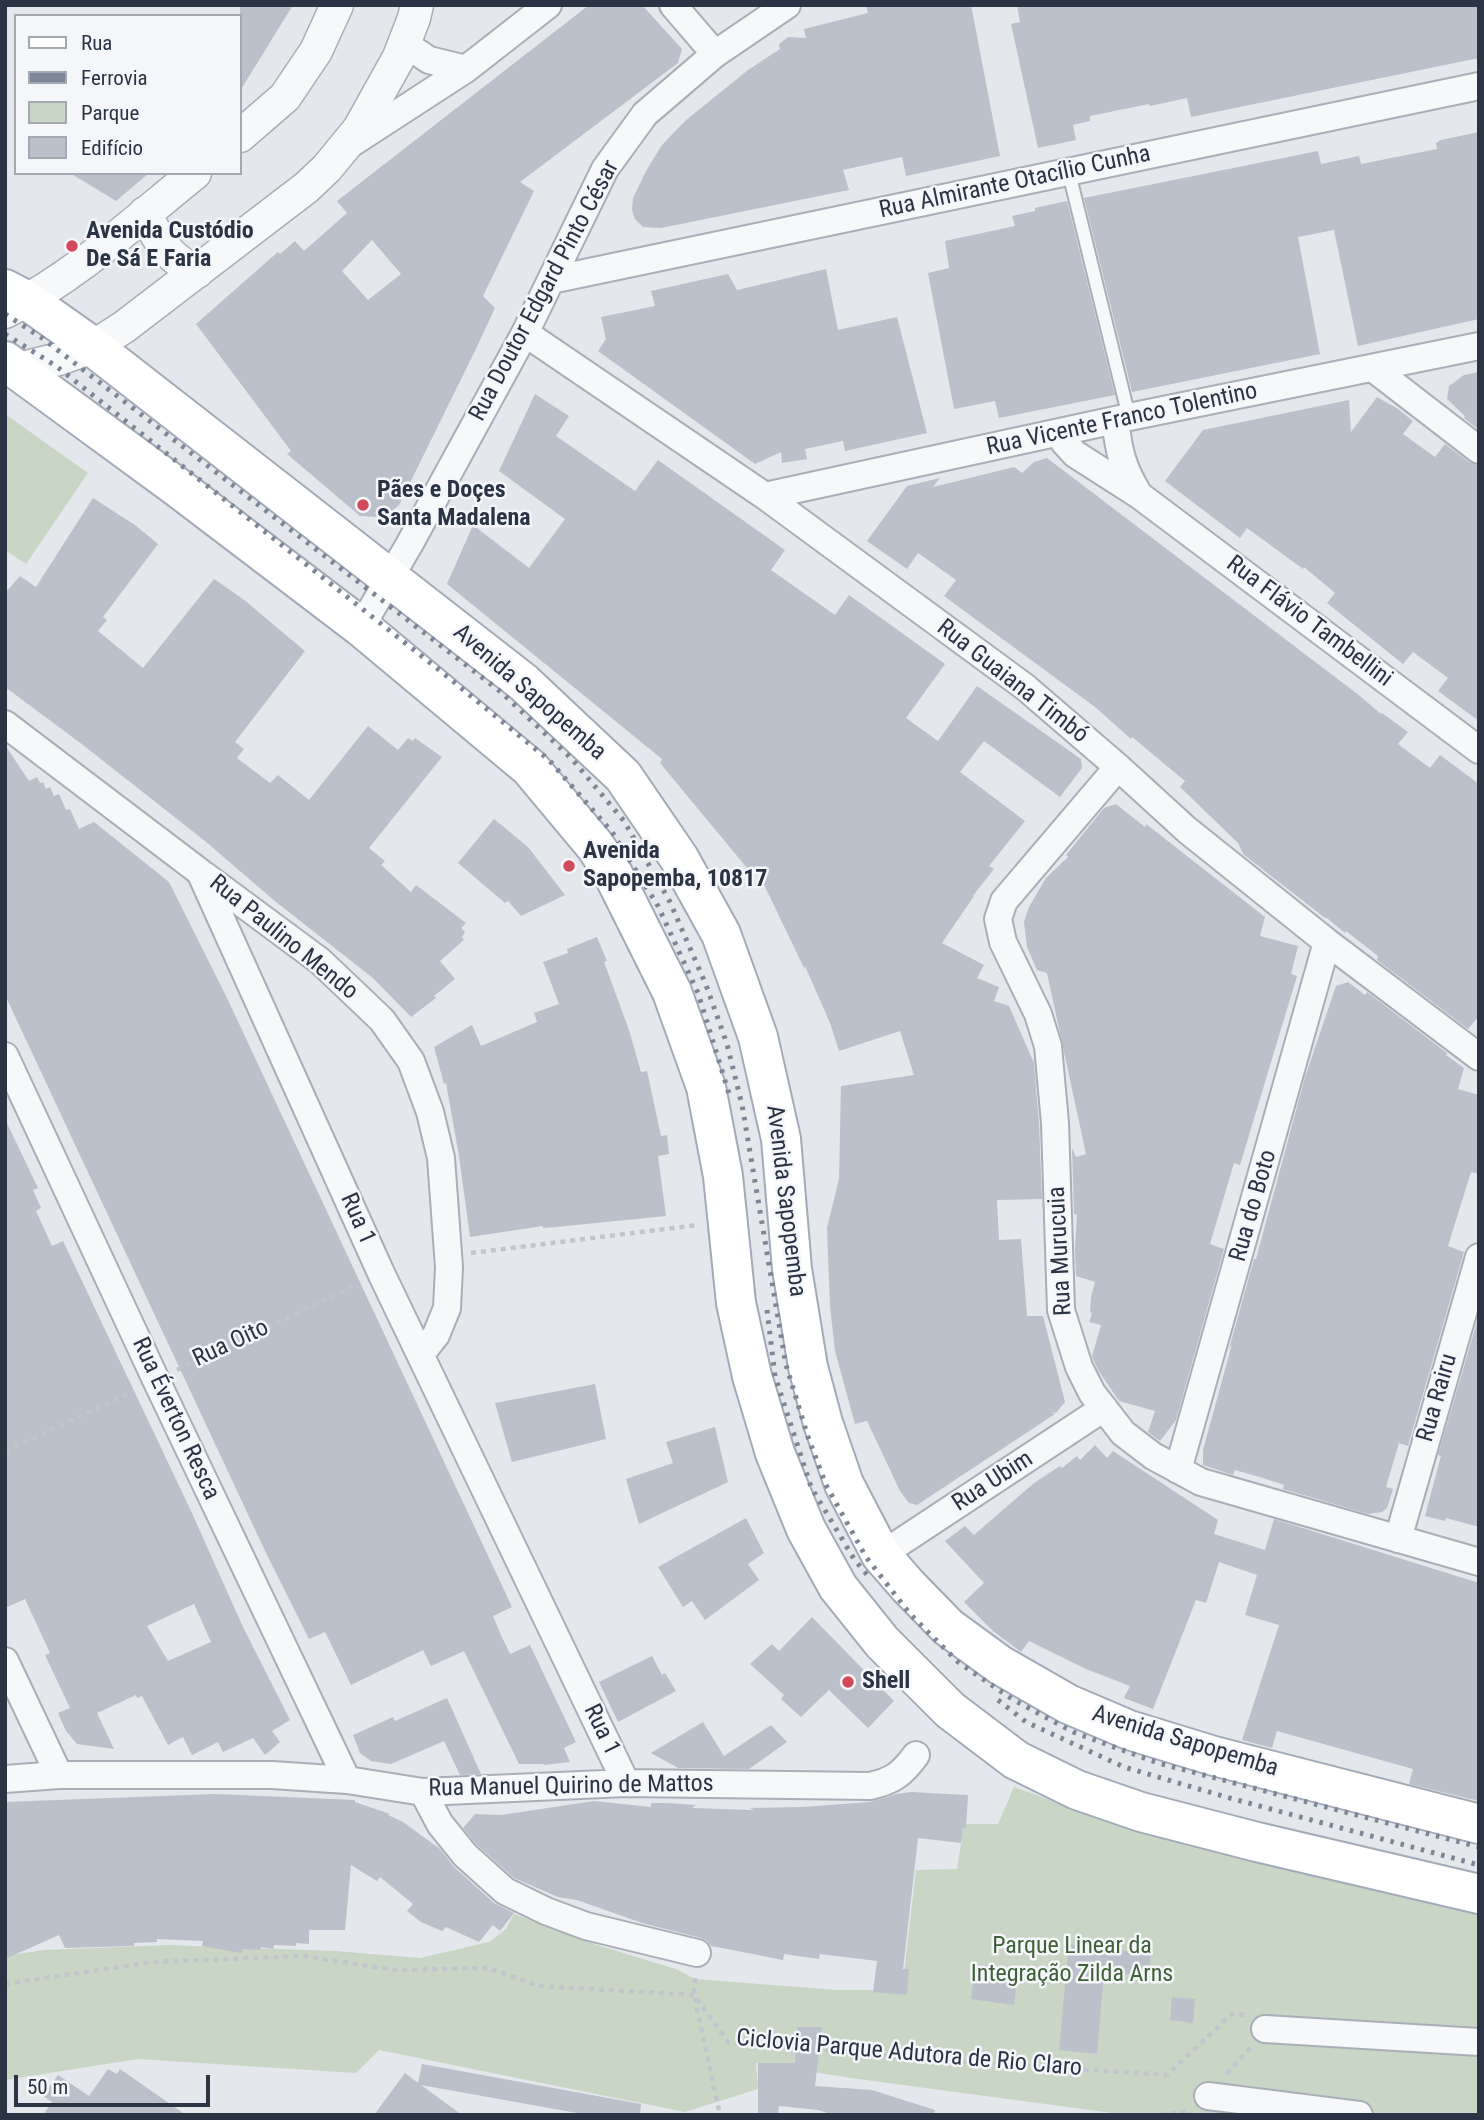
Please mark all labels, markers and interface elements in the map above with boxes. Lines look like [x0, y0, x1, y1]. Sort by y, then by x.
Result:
legend [14, 14, 242, 175]
text: Rua [81, 31, 112, 55]
text: Ferrovia [81, 66, 148, 90]
text: Parque [81, 101, 139, 125]
text: Edifício [81, 136, 143, 160]
street label: Rua Almirante Otacílio Cunha [877, 140, 1153, 226]
street label: Rua Doutor Edgard Pinto César [464, 156, 626, 426]
place label: Avenida Custódio De Sá E Faria [86, 218, 254, 274]
marker: Avenida Custódio De Sá E Faria [64, 238, 80, 254]
street label: Rua Vicente Franco Tolentino [984, 377, 1260, 463]
place label: Pães e Doçes Santa Madalena [377, 477, 531, 533]
marker: Pães e Doçes Santa Madalena [355, 497, 371, 513]
street label: Rua Flávio Tambellini [1220, 550, 1398, 694]
street label: Rua Guaiana Timbó [931, 614, 1093, 750]
street label: Avenida Sapopemba [447, 619, 611, 767]
place label: Avenida Sapopemba, 10817 [583, 838, 767, 894]
marker: Avenida Sapopemba, 10817 [561, 858, 577, 874]
street label: Rua Paulino Mendo [203, 869, 363, 1007]
street label: Avenida Sapopemba [759, 1103, 811, 1299]
street label: Rua do Boto [1224, 1147, 1284, 1265]
street label: Rua Murucuia [1043, 1185, 1079, 1317]
street label: Rua 1 [333, 1189, 381, 1249]
street label: Rua Oito [189, 1314, 273, 1374]
street label: Rua Éverton Resca [125, 1333, 225, 1505]
street label: Rua Rairu [1412, 1351, 1464, 1445]
street label: Rua Ubim [947, 1445, 1039, 1519]
place label: Shell [862, 1668, 910, 1696]
marker: Shell [840, 1674, 856, 1690]
street label: Rua 1 [576, 1700, 626, 1760]
street label: Avenida Sapopemba [1089, 1700, 1281, 1784]
street label: Rua Manuel Quirino de Mattos [428, 1770, 714, 1804]
park label: Parque Linear da Integração Zilda Arns [971, 1933, 1173, 1989]
street label: Ciclovia Parque Adutora de Rio Claro [735, 2025, 1083, 2083]
scale bar [18, 2060, 214, 2104]
text: 50 m [27, 2075, 68, 2099]

